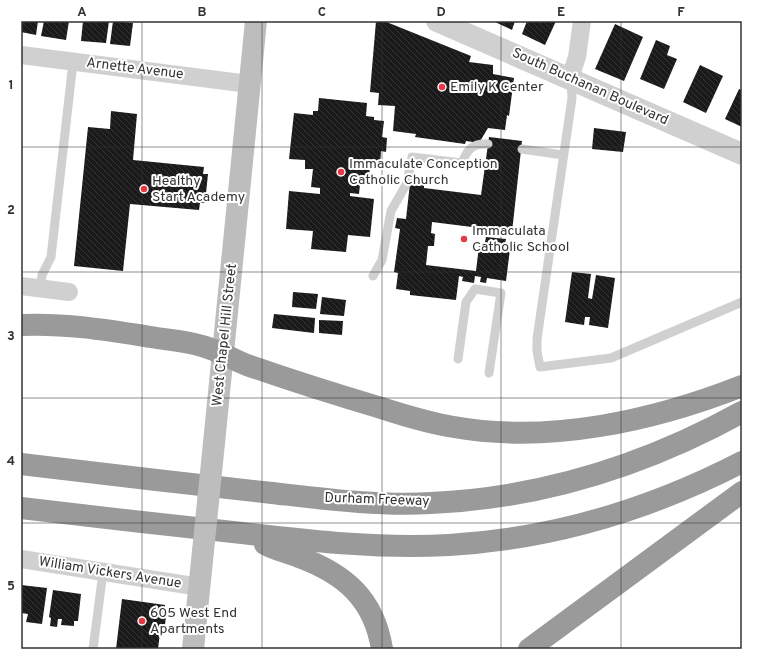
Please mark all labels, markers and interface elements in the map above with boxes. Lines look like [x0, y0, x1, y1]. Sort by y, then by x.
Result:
text: A [77, 5, 87, 21]
text: B [198, 5, 207, 21]
text: C [318, 5, 326, 21]
text: D [436, 5, 446, 21]
text: E [557, 5, 565, 21]
text: F [677, 5, 685, 21]
street label: South Buchanan Boulevard [509, 45, 671, 129]
street label: Arnette Avenue [85, 55, 185, 83]
text: 1 [8, 78, 14, 94]
place label: Emily K Center [450, 79, 544, 96]
marker: Emily K Center [437, 82, 447, 92]
place label: Immaculate Conception Catholic Church [349, 156, 498, 189]
marker: Immaculate Conception Catholic Church [336, 167, 346, 177]
place label: Healthy Start Academy [152, 173, 245, 206]
marker: Healthy Start Academy [139, 184, 149, 194]
text: 2 [7, 203, 15, 219]
place label: Immaculata Catholic School [472, 223, 569, 256]
marker: Immaculata Catholic School [459, 234, 469, 244]
street label: West Chapel Hill Street [209, 263, 241, 407]
text: 3 [7, 329, 15, 345]
text: 4 [7, 454, 15, 470]
street label: Durham Freeway [324, 490, 430, 510]
street label: William Vickers Avenue [37, 553, 183, 593]
text: 5 [7, 579, 15, 595]
place label: 605 West End Apartments [150, 605, 237, 638]
marker: 605 West End Apartments [137, 616, 147, 626]

